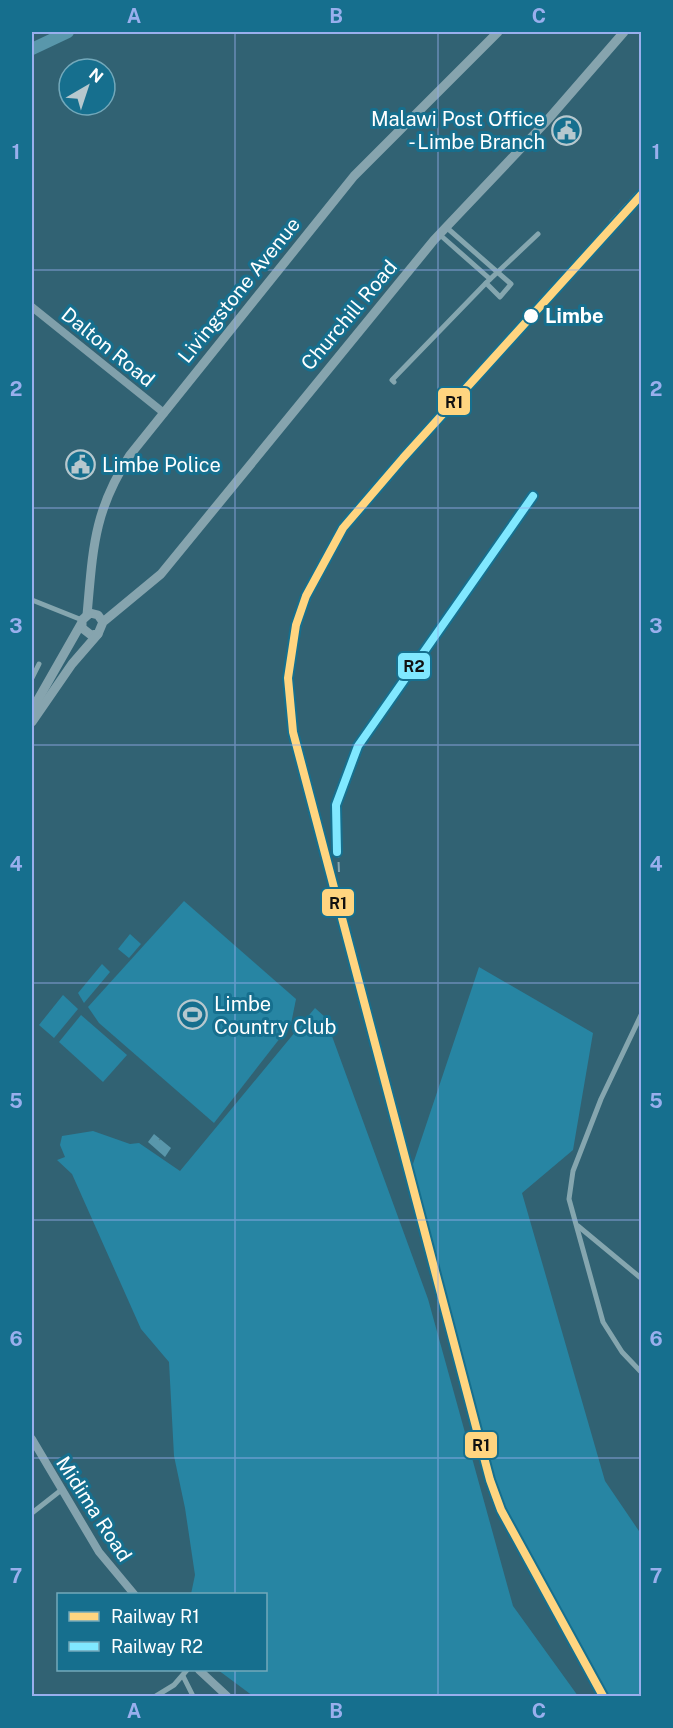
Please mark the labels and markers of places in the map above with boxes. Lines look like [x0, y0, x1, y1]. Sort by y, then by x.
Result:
place label: Malawi Post Office - Limbe Branch [371, 107, 545, 154]
public building icon: Malawi Post Office - Limbe Branch [550, 115, 582, 147]
place label: Limbe [545, 304, 604, 328]
marker: Limbe [522, 307, 540, 325]
public building icon: Limbe Police [65, 449, 97, 481]
place label: Limbe Police [102, 453, 221, 477]
place label: Limbe Country Club [214, 992, 336, 1039]
sports icon: Limbe Country Club [177, 999, 209, 1031]

